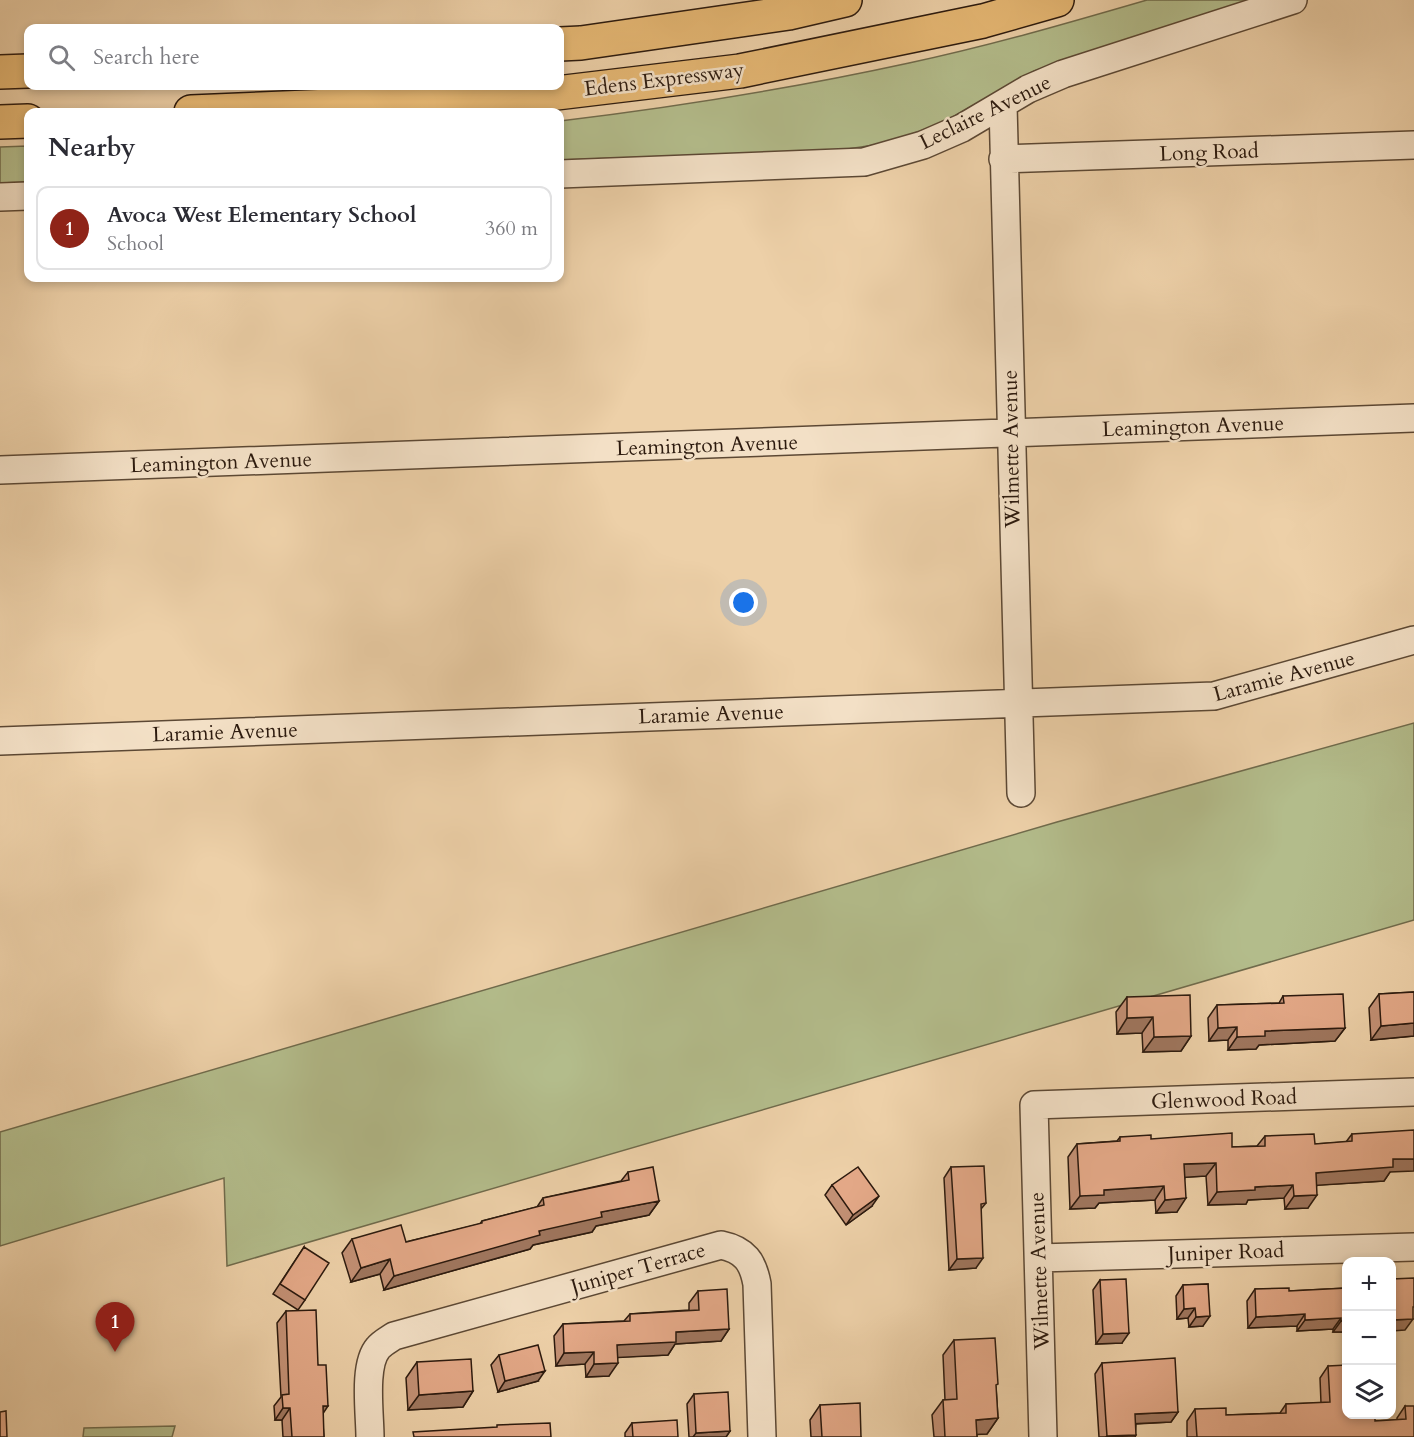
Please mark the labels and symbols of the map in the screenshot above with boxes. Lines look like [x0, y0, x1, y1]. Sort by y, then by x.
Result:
street label: Edens Expressway [582, 55, 746, 104]
street label: Leclaire Avenue [915, 68, 1056, 157]
street label: Long Road [1159, 136, 1259, 169]
street label: Wilmette Avenue [996, 370, 1027, 529]
street label: Leamington Avenue [1101, 409, 1285, 444]
street label: Leamington Avenue [615, 428, 799, 463]
street label: Leamington Avenue [129, 445, 313, 480]
your location [729, 588, 758, 617]
street label: Laramie Avenue [1210, 644, 1358, 709]
street label: Laramie Avenue [638, 697, 784, 732]
street label: Laramie Avenue [152, 715, 298, 750]
street label: Glenwood Road [1151, 1082, 1297, 1117]
street label: Wilmette Avenue [1022, 1191, 1057, 1352]
street label: Juniper Terrace [564, 1235, 709, 1302]
street label: Juniper Road [1164, 1236, 1285, 1269]
pin: 1 [96, 1302, 134, 1352]

